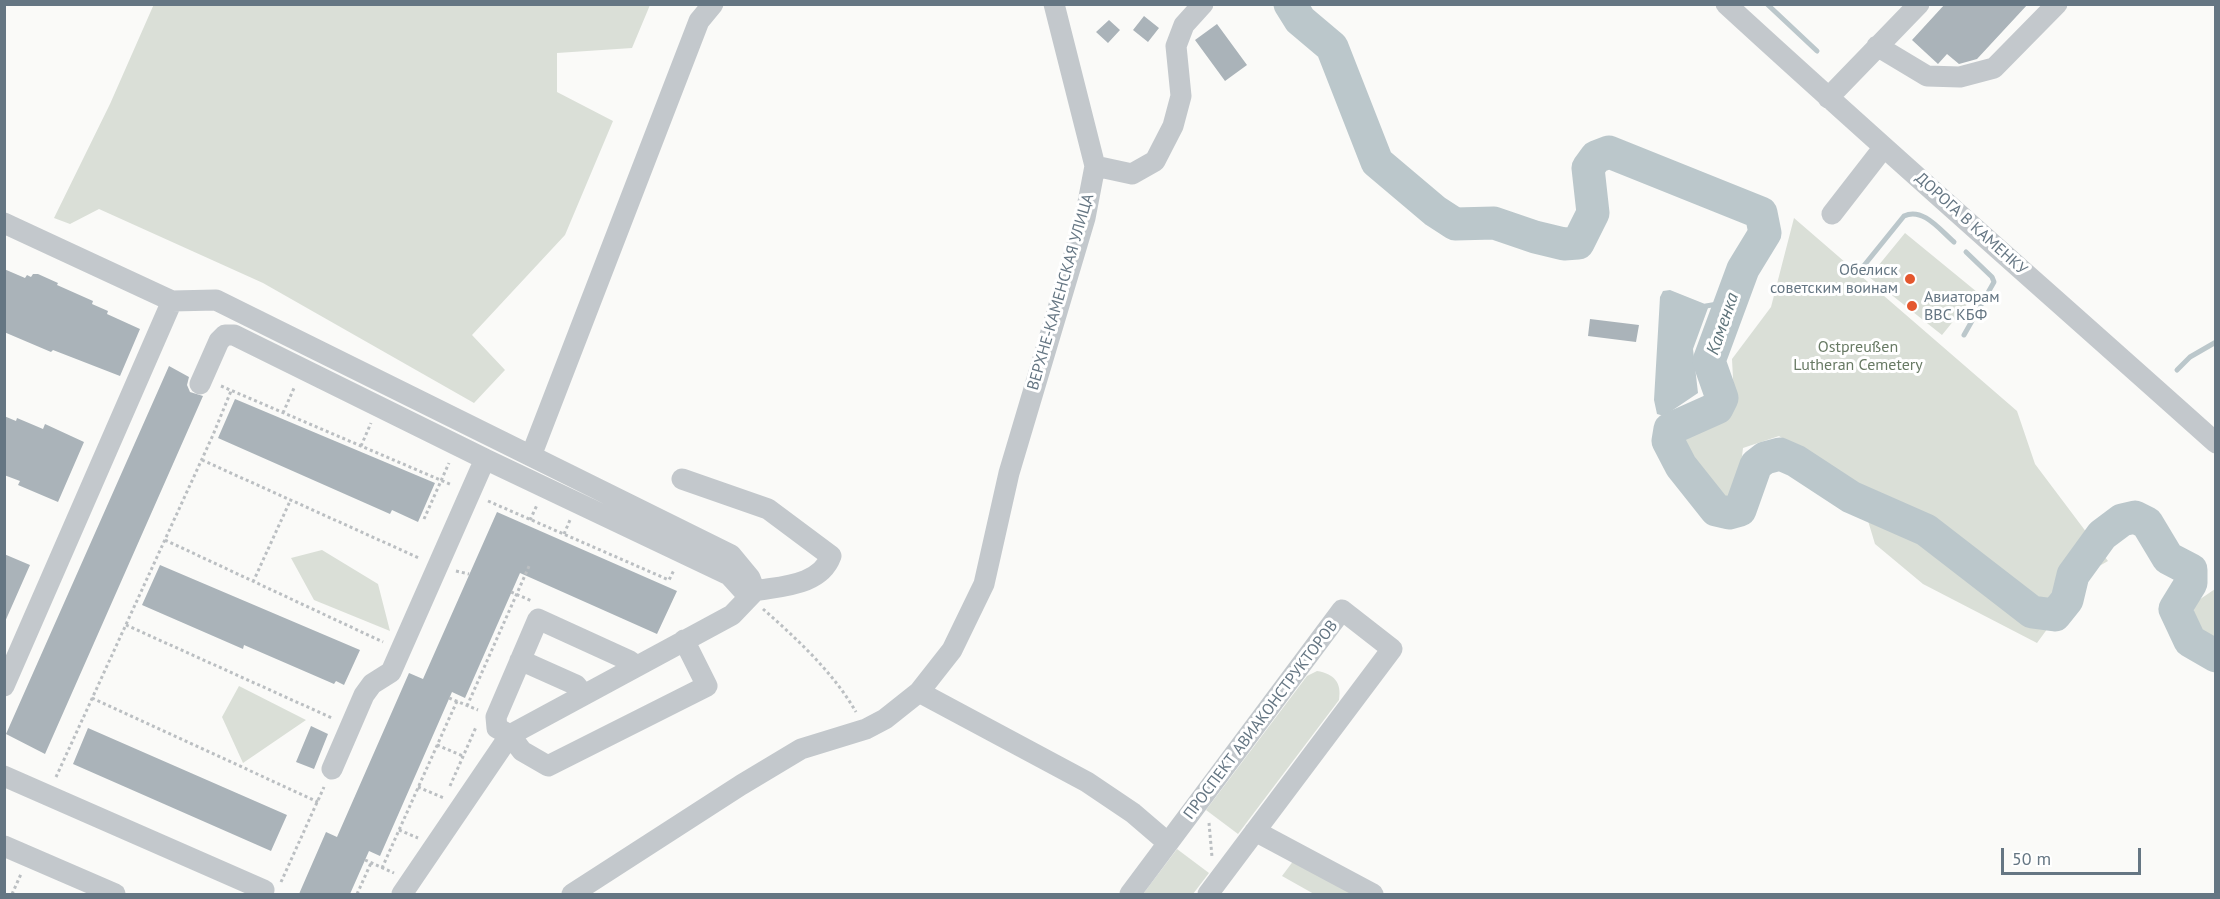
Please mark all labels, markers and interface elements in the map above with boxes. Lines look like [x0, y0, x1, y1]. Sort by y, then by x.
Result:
street label: ДОРОГА В КАМЕНКУ [1911, 169, 2031, 279]
street label: ВЕРХНЕ-КАМЕНСКАЯ УЛИЦА [1024, 191, 1098, 393]
place label: Обелиск советским воинам [1770, 260, 1898, 298]
marker: Обелиск советским воинам [1903, 272, 1917, 286]
place label: Авиаторам ВВС КБФ [1924, 287, 2000, 325]
water label: Каменка [1702, 290, 1744, 358]
marker: Авиаторам ВВС КБФ [1905, 299, 1919, 313]
park label: Ostpreußen Lutheran Cemetery [1793, 337, 1923, 375]
street label: ПРОСПЕКТ АВИАКОНСТРУКТОРОВ [1180, 617, 1342, 823]
scale bar [2004, 836, 2144, 874]
text: 50 m [2012, 847, 2051, 870]

